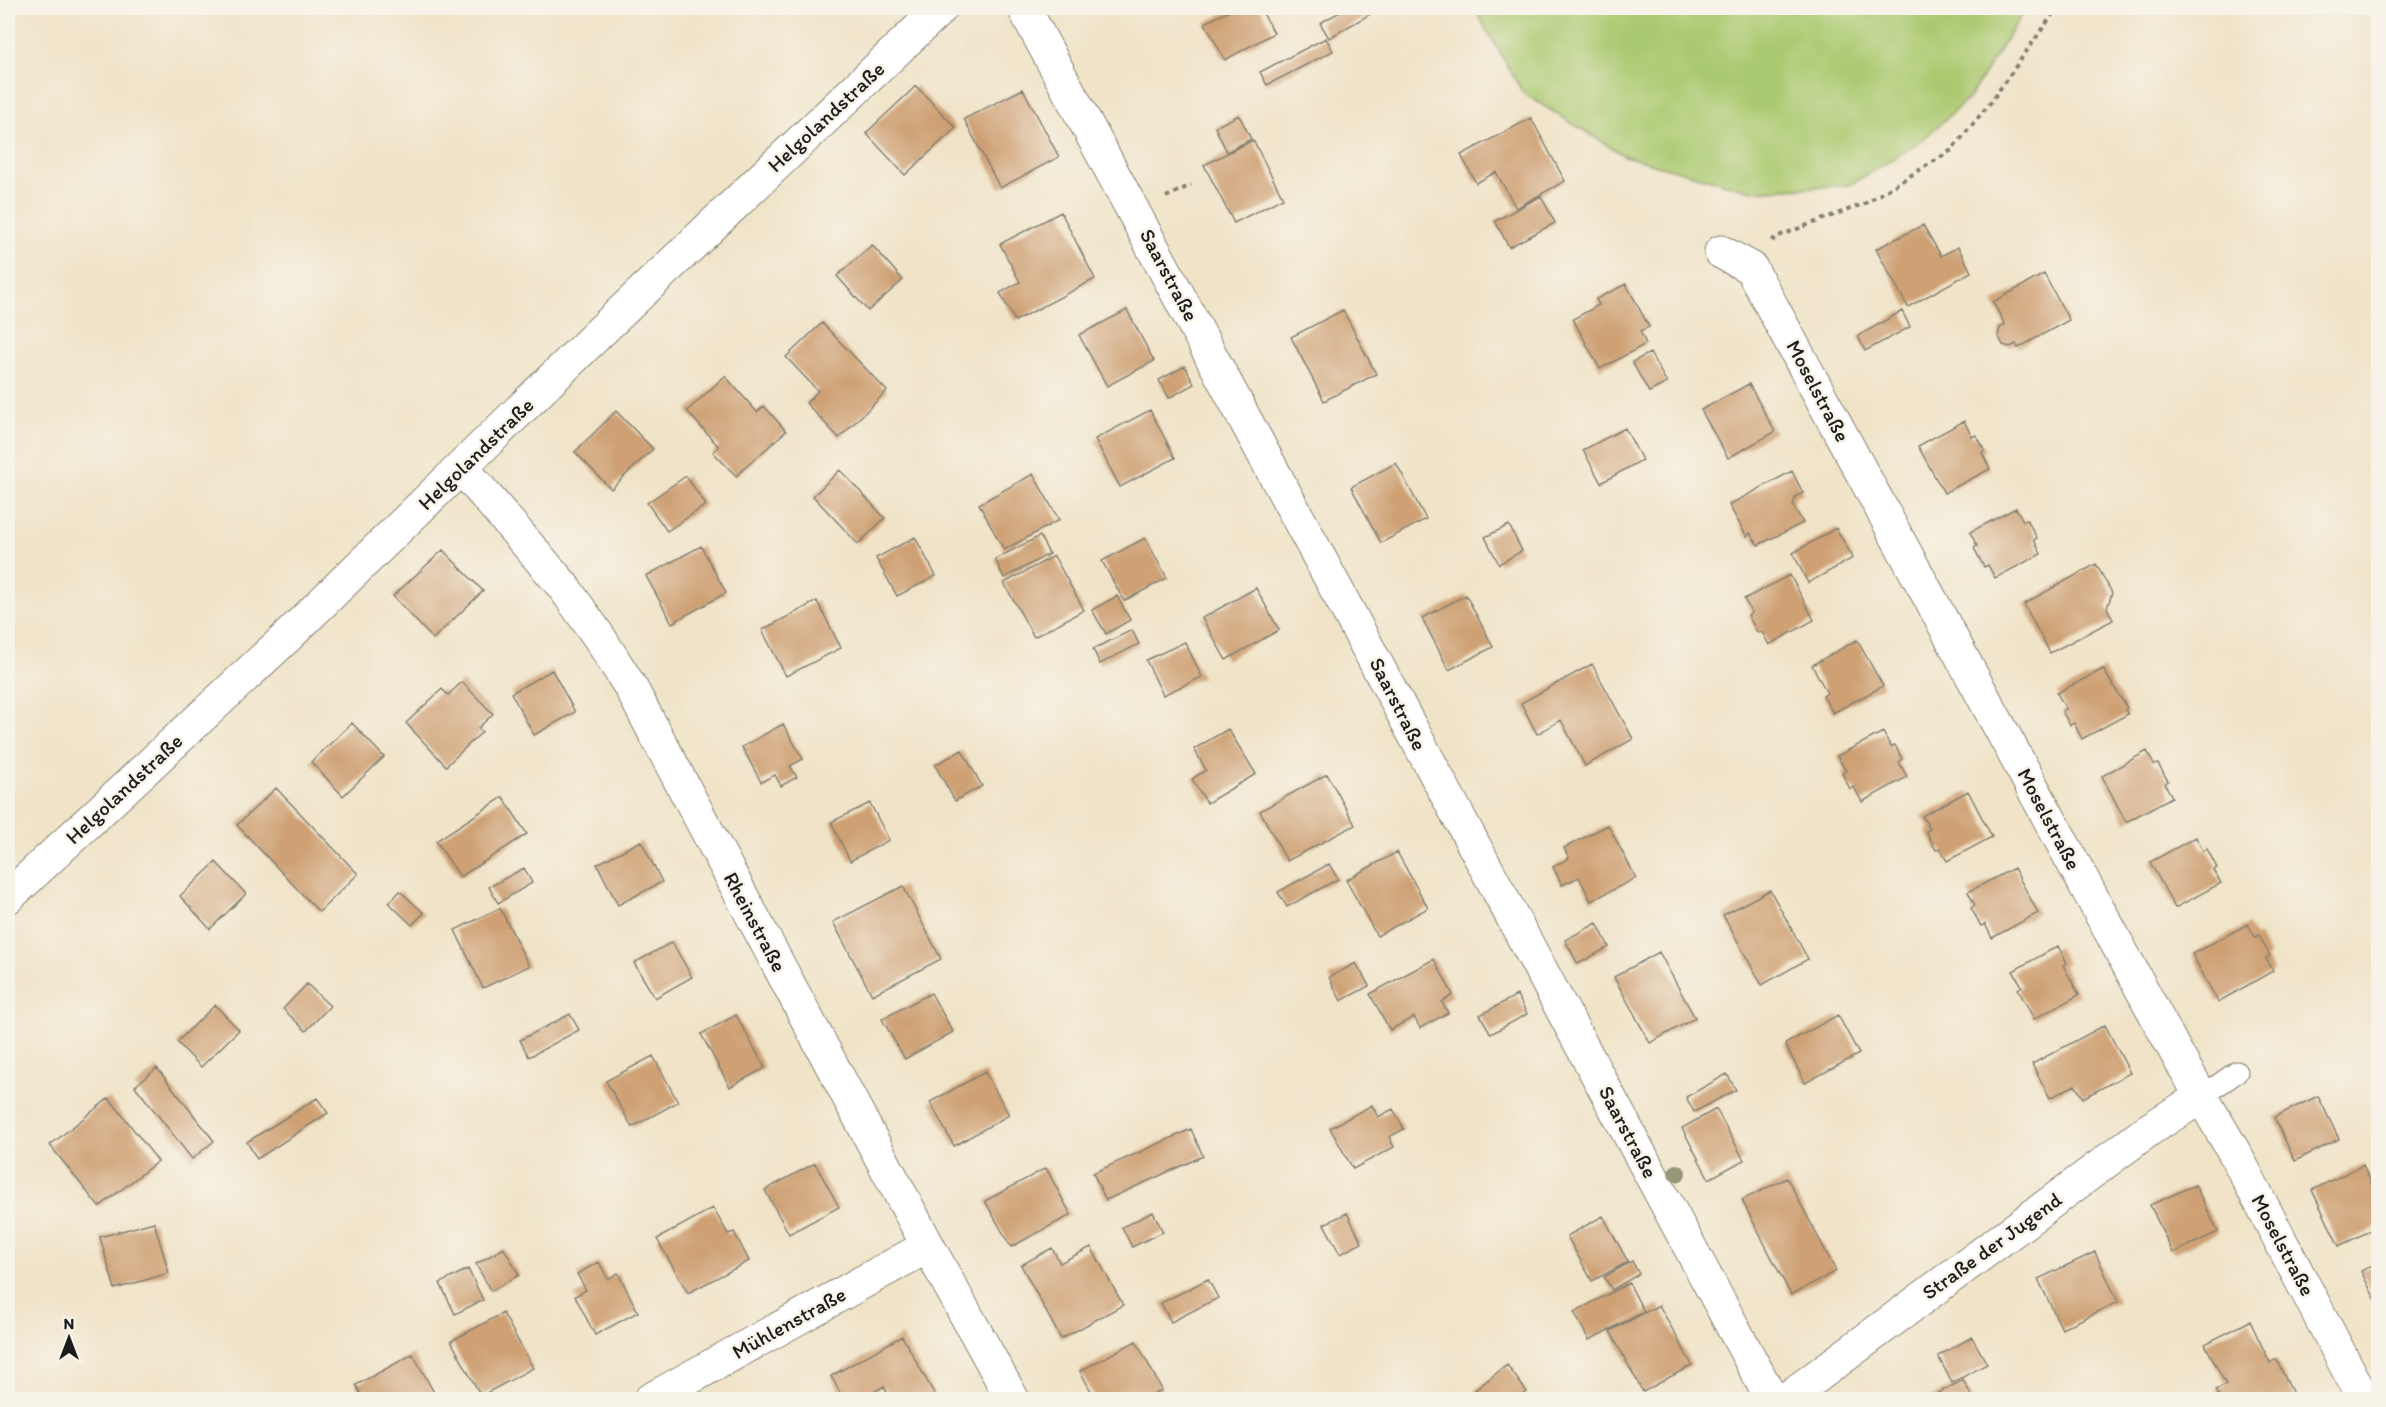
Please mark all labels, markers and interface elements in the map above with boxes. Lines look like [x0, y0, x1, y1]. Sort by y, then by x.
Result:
street label: Helgolandstraße [762, 56, 889, 177]
street label: Saarstraße [1135, 224, 1204, 325]
street label: Moselstraße [1781, 336, 1856, 446]
street label: Helgolandstraße [413, 392, 539, 515]
street label: Saarstraße [1364, 653, 1432, 754]
street label: Helgolandstraße [60, 728, 187, 849]
street label: Moselstraße [2012, 764, 2087, 874]
street label: Rheinstraße [719, 868, 792, 976]
street label: Saarstraße [1594, 1081, 1663, 1182]
street label: Straße der Jugend [1917, 1186, 2067, 1305]
street label: Moselstraße [2246, 1190, 2321, 1300]
street label: Mühlenstraße [728, 1281, 850, 1364]
north arrow [39, 1308, 99, 1368]
text: N [64, 1314, 74, 1333]

